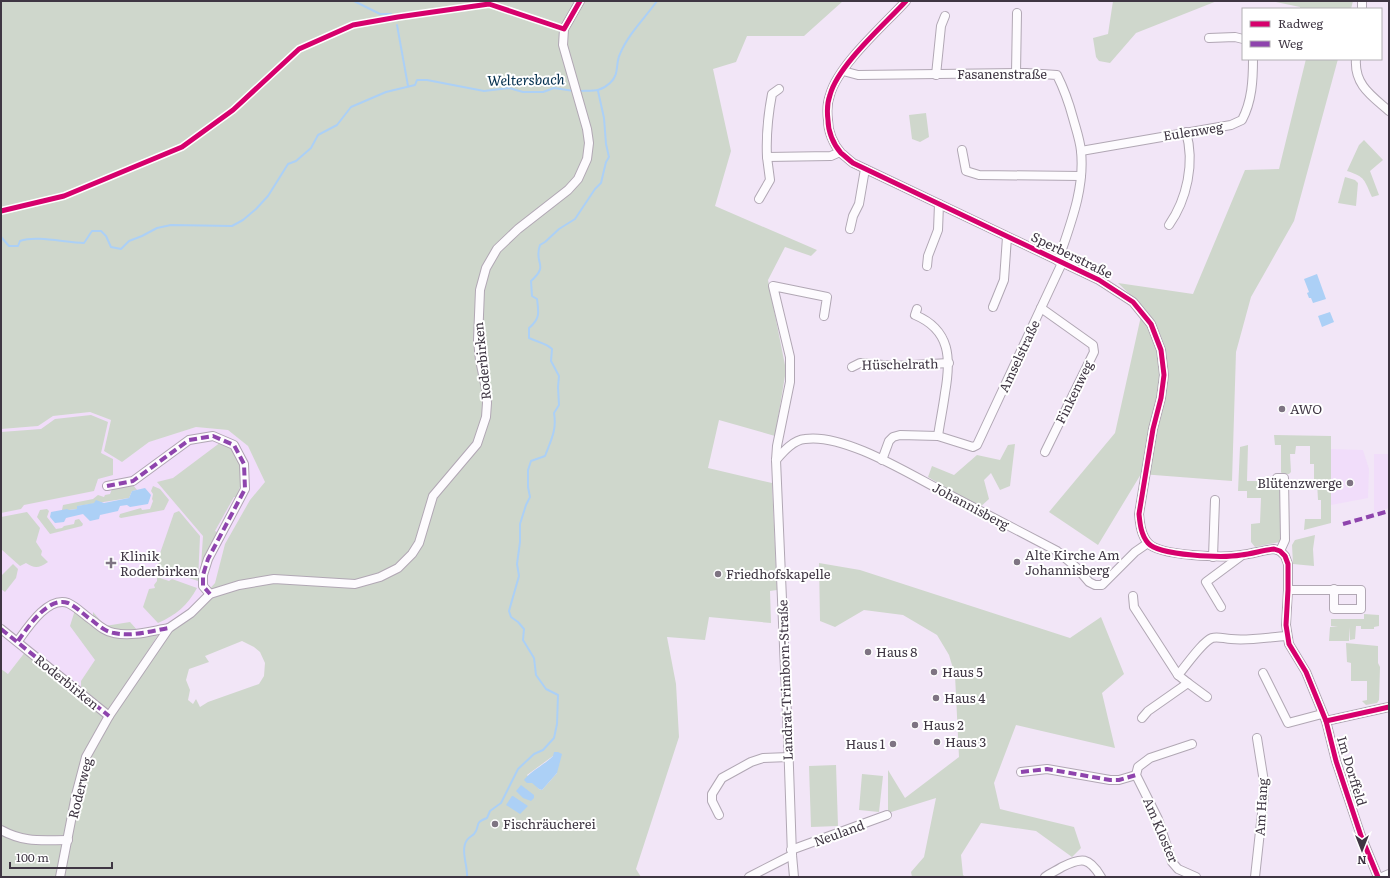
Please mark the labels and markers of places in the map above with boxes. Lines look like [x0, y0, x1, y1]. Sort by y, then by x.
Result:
place label: AWO [1290, 399, 1322, 418]
marker: AWO [1277, 404, 1287, 414]
place label: Blütenzwerge [1257, 473, 1342, 492]
marker: Blütenzwerge [1345, 478, 1355, 488]
place label: Alte Kirche Am Johannisberg [1025, 545, 1120, 579]
place label: Klinik Roderbirken [120, 546, 198, 580]
marker: Klinik Roderbirken [105, 557, 117, 569]
marker: Alte Kirche Am Johannisberg [1012, 557, 1022, 567]
place label: Friedhofskapelle [726, 564, 831, 583]
marker: Friedhofskapelle [713, 569, 723, 579]
place label: Haus 8 [876, 642, 917, 661]
marker: Haus 8 [863, 647, 873, 657]
place label: Haus 5 [942, 662, 983, 681]
marker: Haus 5 [929, 667, 939, 677]
place label: Haus 4 [944, 688, 985, 707]
marker: Haus 4 [931, 693, 941, 703]
place label: Haus 2 [923, 715, 964, 734]
marker: Haus 2 [910, 720, 920, 730]
place label: Haus 3 [945, 732, 986, 751]
place label: Haus 1 [845, 734, 885, 753]
marker: Haus 3 [932, 737, 942, 747]
marker: Haus 1 [888, 739, 898, 749]
place label: Fischräucherei [503, 814, 596, 833]
marker: Fischräucherei [490, 819, 500, 829]

